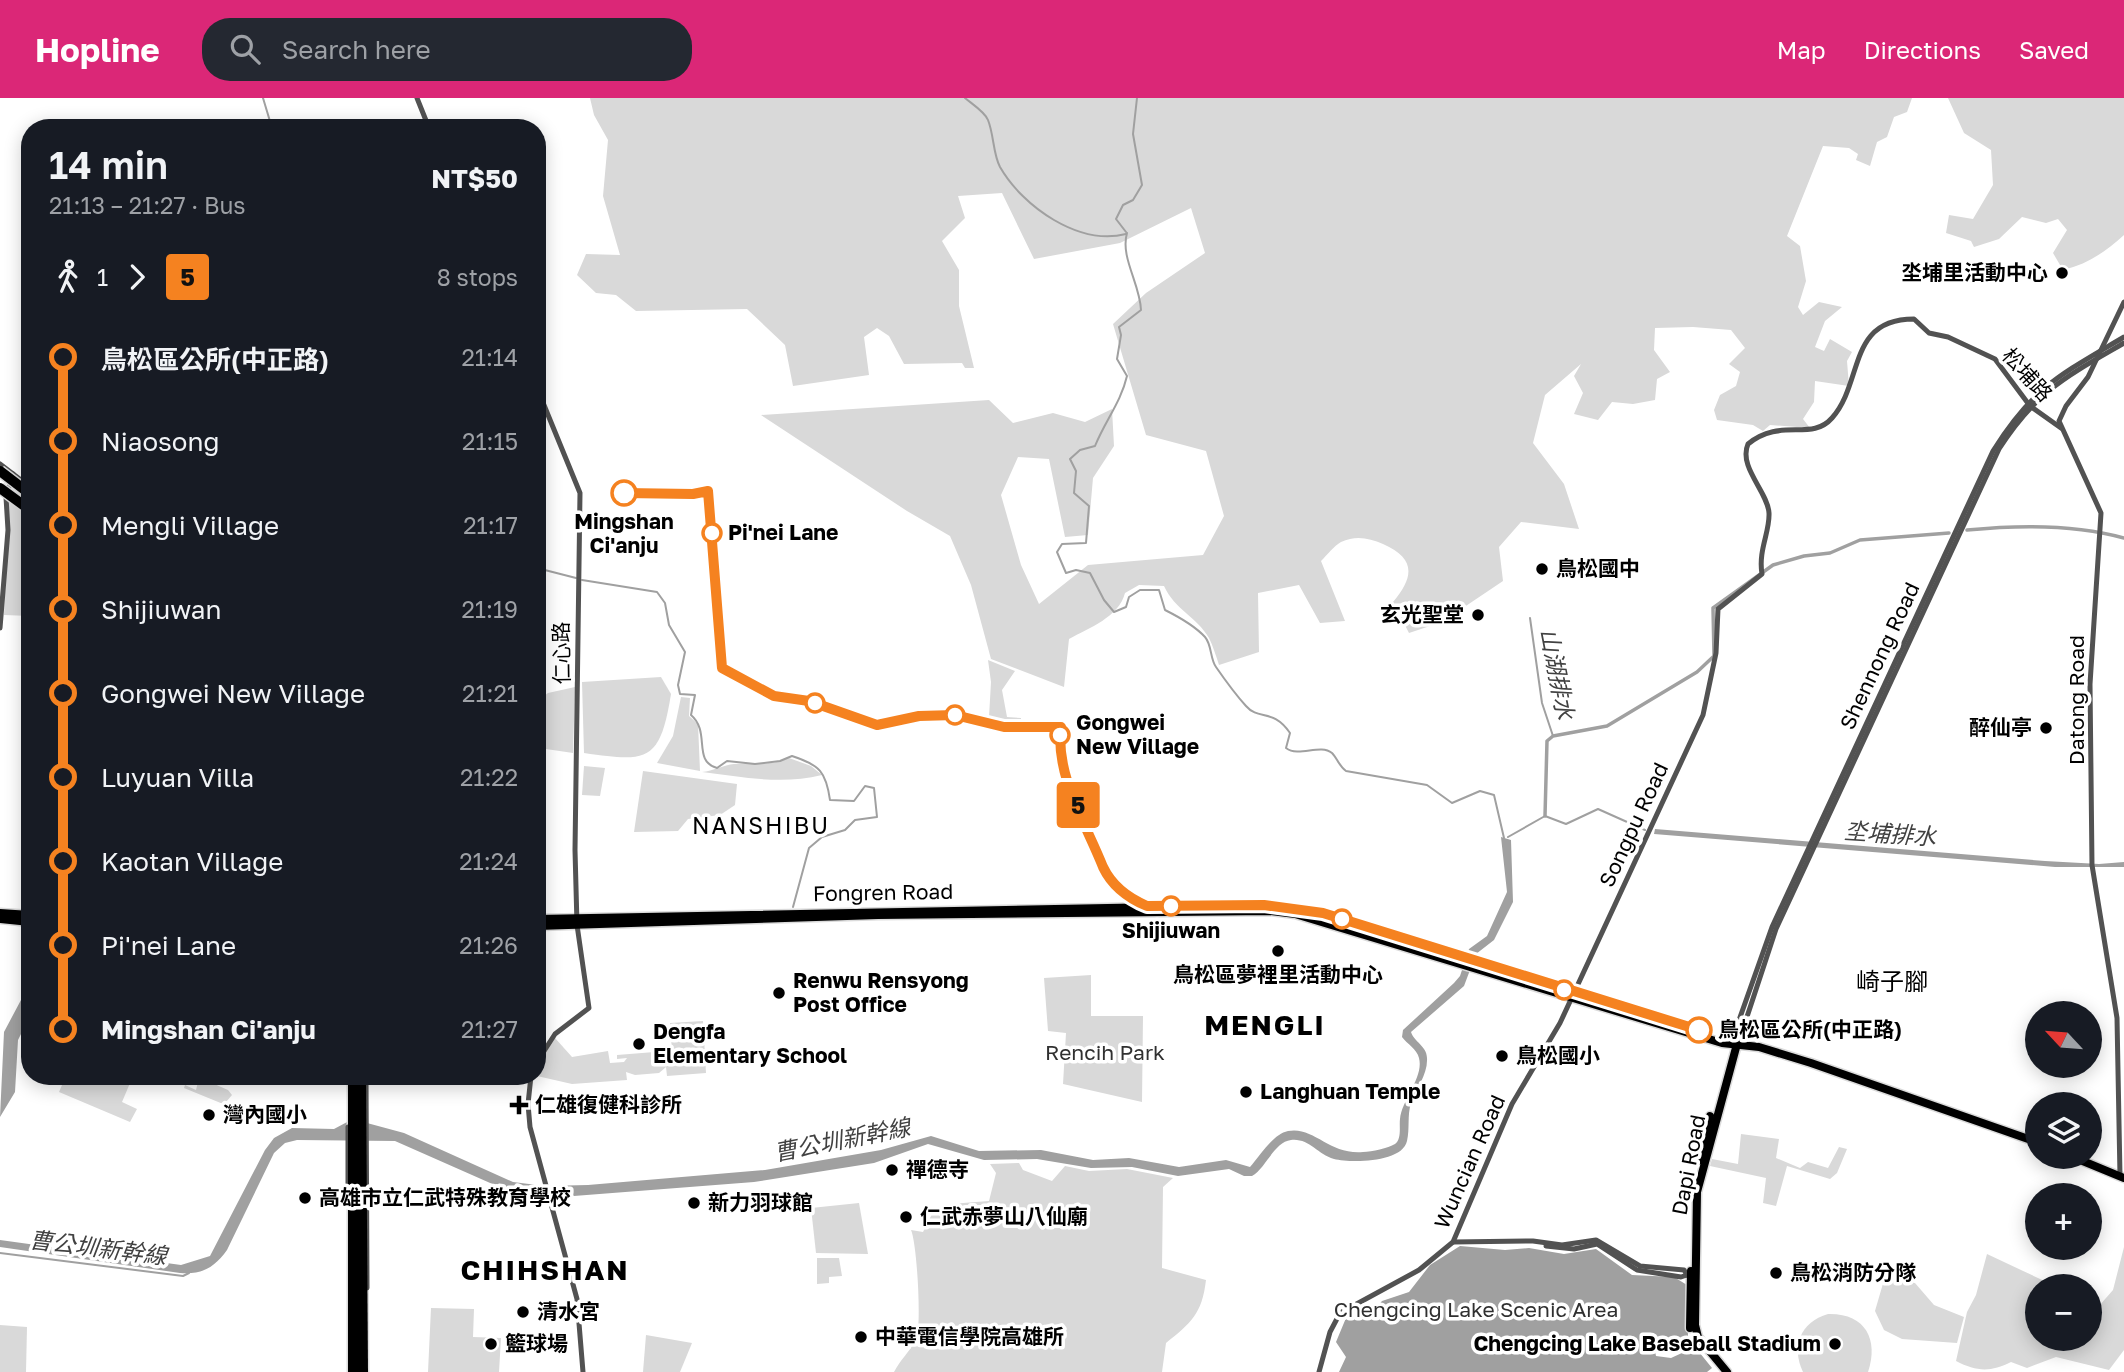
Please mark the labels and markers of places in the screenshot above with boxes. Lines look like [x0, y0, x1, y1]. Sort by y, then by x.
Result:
place label: 坔埔里活動中心 [1901, 259, 2048, 285]
marker: 坔埔里活動中心 [2054, 265, 2070, 281]
marker: Mingshan Ci'anju [611, 480, 637, 506]
place label: Mingshan Ci'anju [574, 508, 674, 558]
place label: Pi'nei Lane [728, 519, 838, 545]
marker: Pi'nei Lane [702, 523, 722, 543]
place label: 鳥松國中 [1556, 555, 1640, 581]
marker: 鳥松國中 [1534, 561, 1550, 577]
place label: 玄光聖堂 [1380, 601, 1464, 627]
marker: 玄光聖堂 [1470, 607, 1486, 623]
unlabelled marker [805, 693, 825, 713]
unlabelled marker [945, 705, 965, 725]
place label: Gongwei New Village [1076, 709, 1199, 759]
place label: 醉仙亭 [1969, 714, 2032, 740]
marker: 醉仙亭 [2038, 720, 2054, 736]
marker: Gongwei New Village [1050, 725, 1070, 745]
marker: Shijiuwan [1161, 896, 1181, 916]
unlabelled marker [1332, 909, 1352, 929]
place label: Shijiuwan [1122, 917, 1220, 943]
marker: 鳥松區夢裡里活動中心 [1270, 943, 1286, 959]
place label: 鳥松區夢裡里活動中心 [1173, 961, 1383, 987]
place label: Renwu Rensyong Post Office [793, 967, 969, 1017]
unlabelled marker [1554, 980, 1574, 1000]
marker: Renwu Rensyong Post Office [771, 985, 787, 1001]
place label: 鳥松區公所(中正路) [1718, 1016, 1902, 1042]
marker: 鳥松區公所(中正路) [1686, 1017, 1712, 1043]
place label: Dengfa Elementary School [653, 1018, 847, 1068]
marker: Dengfa Elementary School [631, 1036, 647, 1052]
place label: 鳥松國小 [1516, 1042, 1600, 1068]
marker: 鳥松國小 [1494, 1048, 1510, 1064]
place label: Langhuan Temple [1260, 1078, 1440, 1104]
marker: Langhuan Temple [1238, 1084, 1254, 1100]
place label: 仁雄復健科診所 [535, 1091, 682, 1117]
marker: 仁雄復健科診所 [509, 1095, 529, 1115]
place label: 灣內國小 [223, 1101, 307, 1127]
marker: 灣內國小 [201, 1107, 217, 1123]
place label: 禪德寺 [906, 1156, 969, 1182]
marker: 禪德寺 [884, 1162, 900, 1178]
place label: 高雄市立仁武特殊教育學校 [319, 1184, 571, 1210]
place label: 新力羽球館 [708, 1189, 813, 1215]
marker: 高雄市立仁武特殊教育學校 [297, 1190, 313, 1206]
marker: 新力羽球館 [686, 1195, 702, 1211]
place label: 仁武赤夢山八仙廟 [920, 1203, 1088, 1229]
marker: 仁武赤夢山八仙廟 [898, 1209, 914, 1225]
place label: 鳥松消防分隊 [1790, 1259, 1917, 1285]
marker: 鳥松消防分隊 [1768, 1265, 1784, 1281]
place label: 清水宮 [537, 1298, 600, 1324]
marker: 清水宮 [515, 1304, 531, 1320]
place label: 中華電信學院高雄所 [875, 1323, 1064, 1349]
marker: 中華電信學院高雄所 [853, 1329, 869, 1345]
place label: 籃球場 [505, 1330, 568, 1356]
place label: Chengcing Lake Baseball Stadium [1473, 1330, 1821, 1356]
marker: 籃球場 [483, 1336, 499, 1352]
marker: Chengcing Lake Baseball Stadium [1827, 1336, 1843, 1352]

